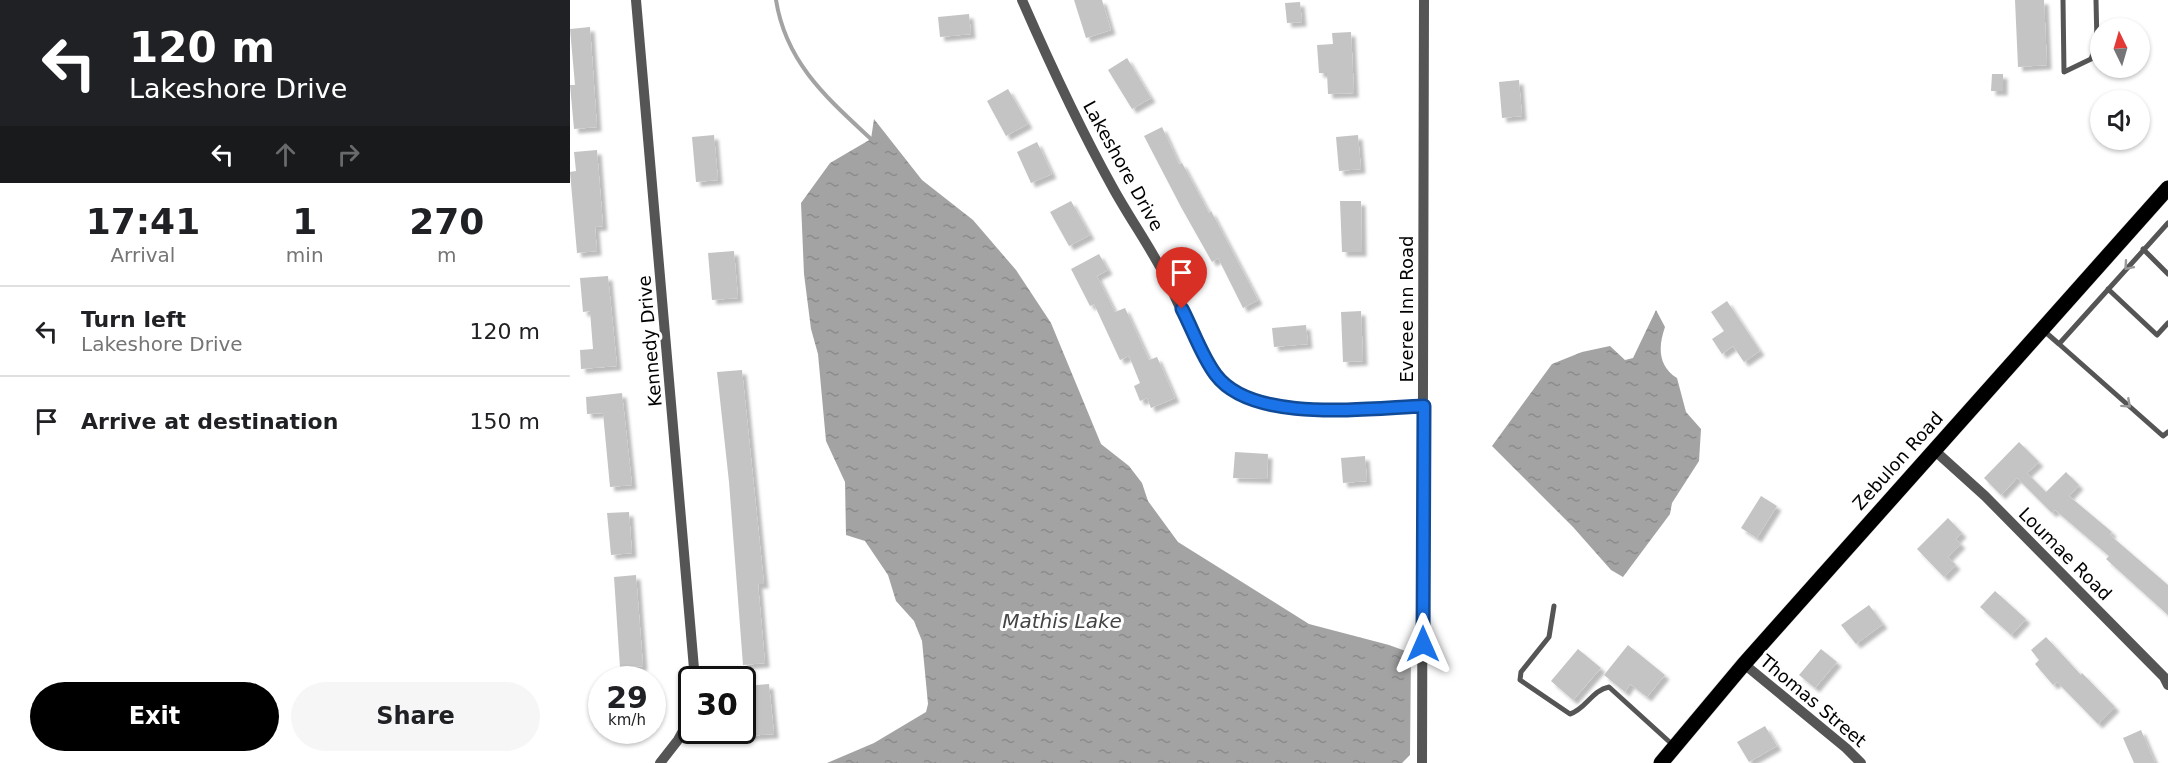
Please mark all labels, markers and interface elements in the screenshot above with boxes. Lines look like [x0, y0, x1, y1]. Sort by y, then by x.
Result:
north arrow [2090, 18, 2150, 78]
map controls [2090, 18, 2150, 150]
text: 120 m [129, 23, 275, 72]
icon: left [30, 24, 108, 102]
text: Lakeshore Drive [129, 73, 347, 104]
button: sound [2090, 90, 2150, 150]
street label: Lakeshore Drive [1079, 97, 1168, 234]
icon: left [206, 138, 239, 171]
icon: ahead [269, 138, 302, 171]
icon: right [332, 138, 365, 171]
text: 17:41 [86, 201, 200, 242]
text: 1 [292, 201, 317, 242]
text: 270 [409, 201, 484, 242]
street label: Everee Inn Road [1396, 236, 1417, 383]
text: Arrival [110, 243, 175, 267]
text: min [286, 243, 324, 267]
text: m [437, 243, 457, 267]
pin [1156, 247, 1207, 309]
icon: arrive [1165, 256, 1198, 289]
one-way arrow [2124, 259, 2135, 270]
street label: Kennedy Drive [633, 275, 666, 408]
text: Turn left [81, 307, 186, 332]
icon: left [30, 315, 63, 348]
text: 120 m [470, 319, 540, 344]
text: Lakeshore Drive [81, 332, 243, 356]
one-way arrow [2120, 397, 2130, 408]
icon: arrive [30, 405, 63, 438]
street label: Zebulon Road [1848, 407, 1947, 514]
text: Arrive at destination [81, 409, 338, 434]
text: 150 m [470, 409, 540, 434]
street label: Loumae Road [2015, 503, 2116, 604]
water label: Mathis Lake [1002, 609, 1122, 633]
position arrow [1391, 612, 1455, 676]
street label: Thomas Street [1755, 650, 1871, 751]
speed limit sign: 30 [678, 666, 756, 744]
text: 29 [606, 680, 648, 715]
button: Exit [30, 682, 279, 751]
button: Share [291, 682, 540, 751]
text: km/h [608, 711, 646, 729]

